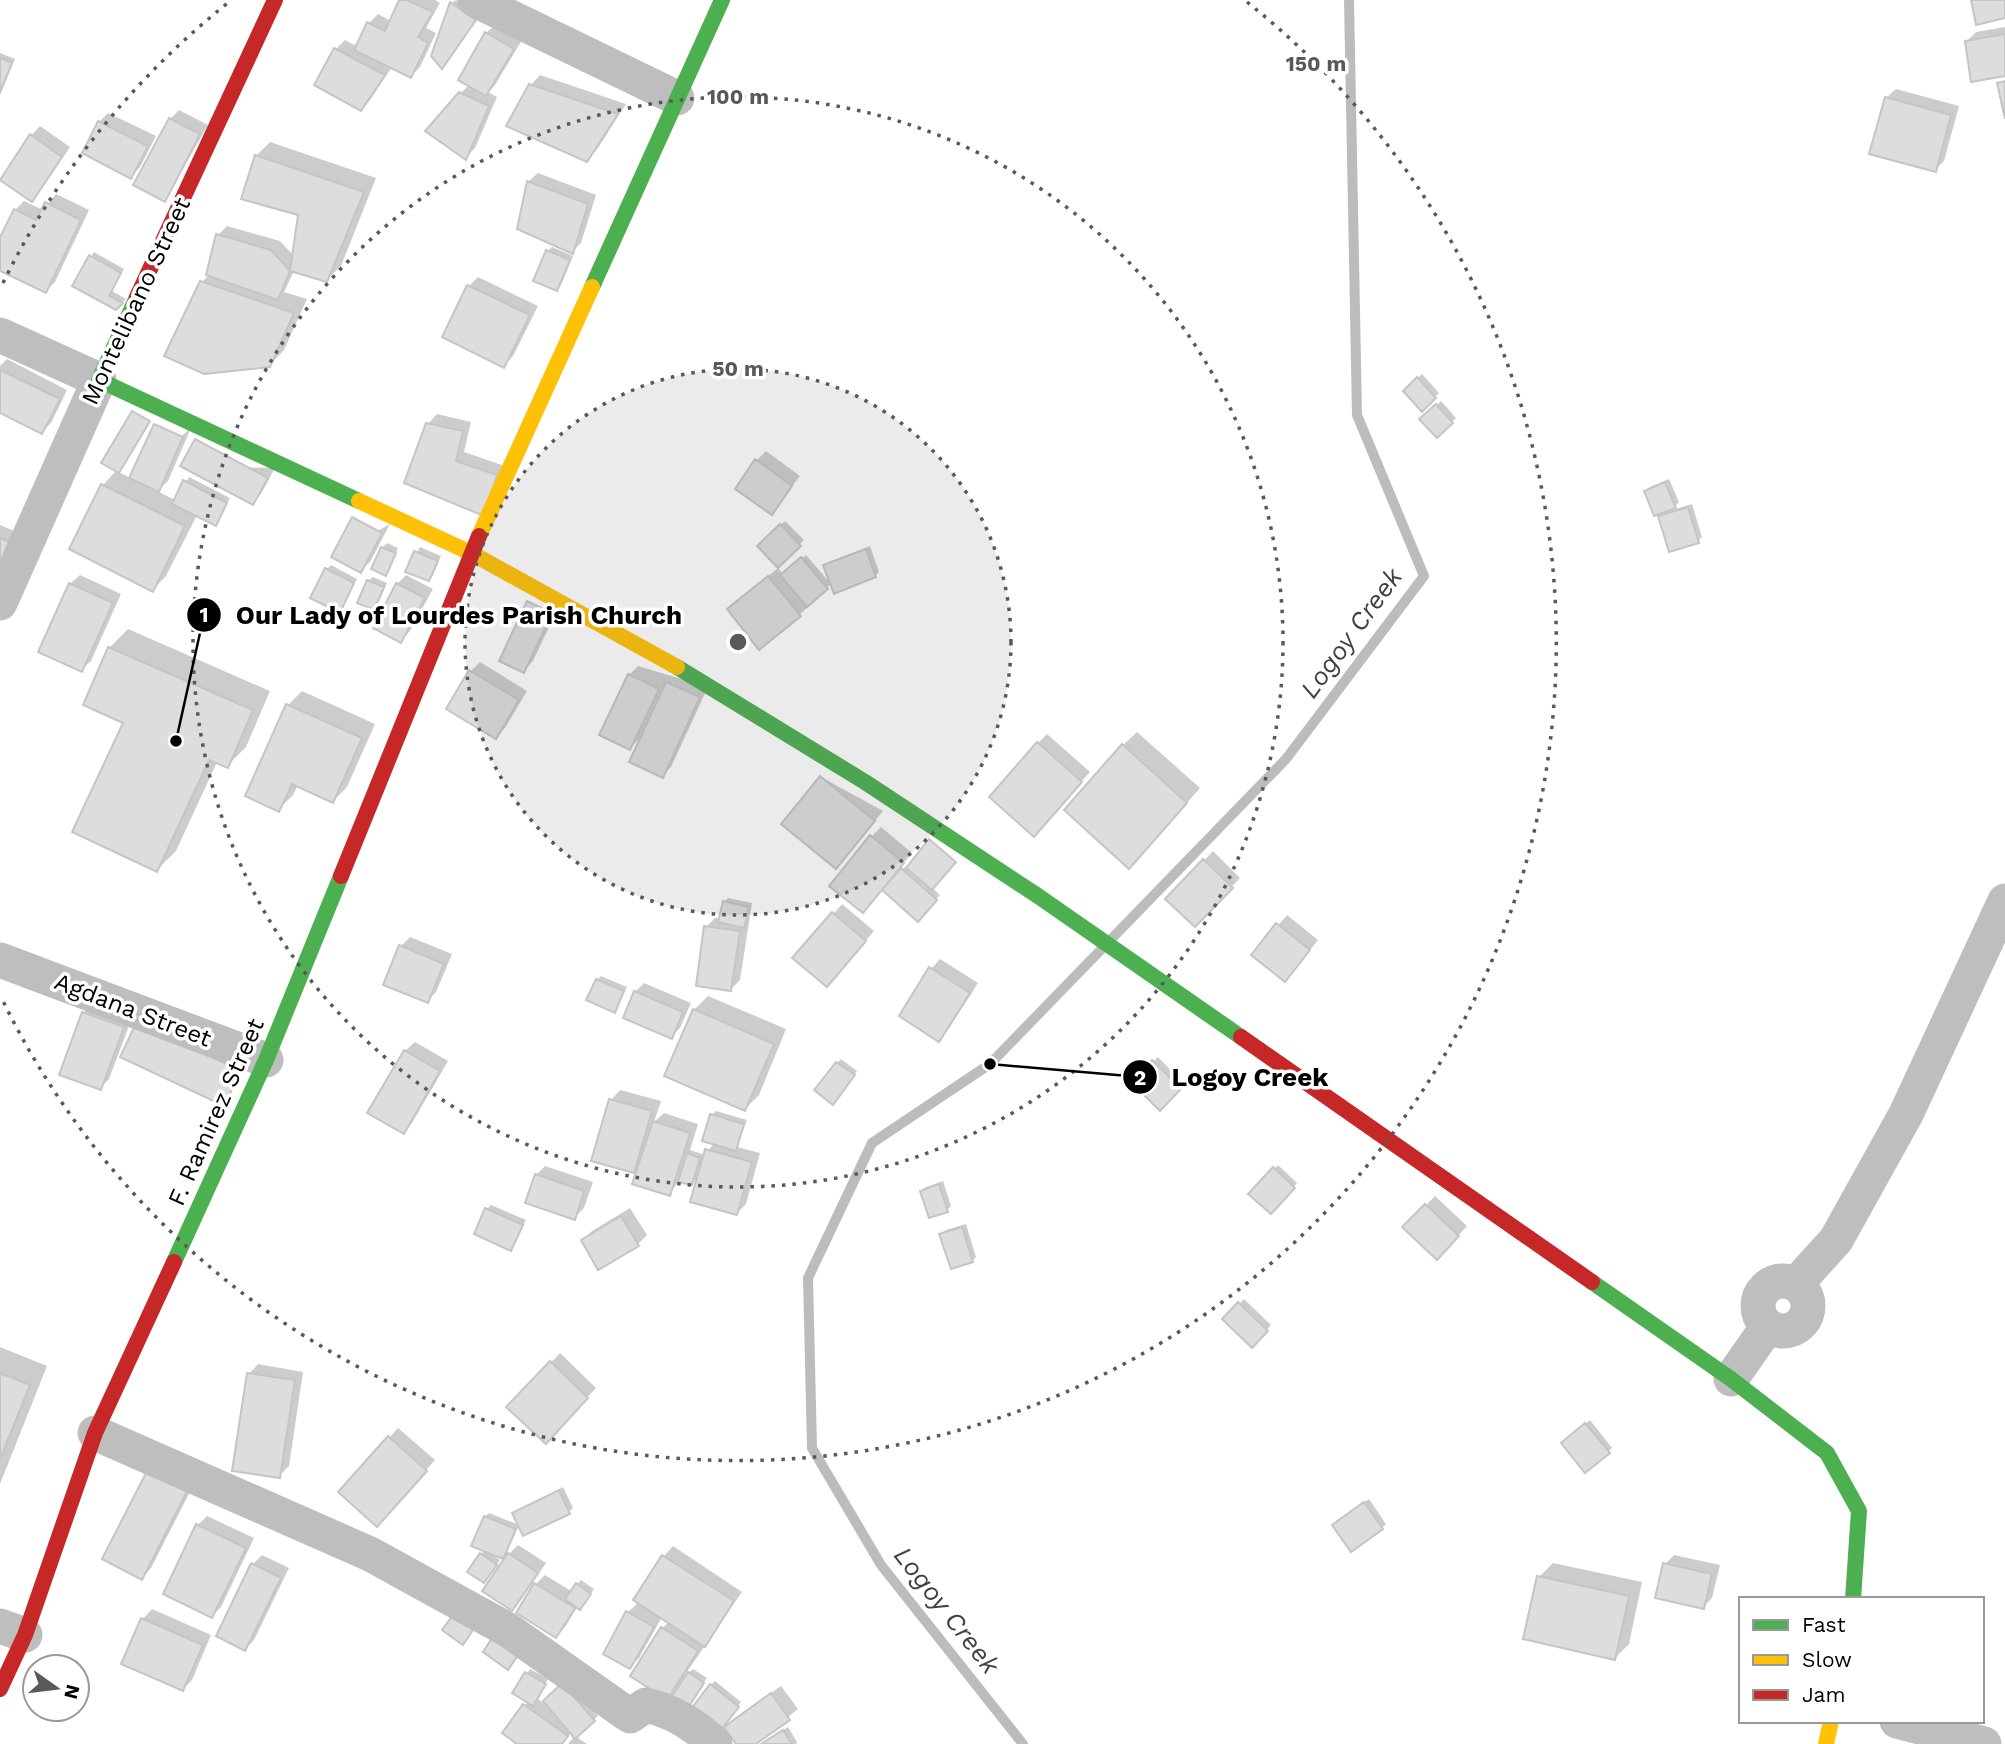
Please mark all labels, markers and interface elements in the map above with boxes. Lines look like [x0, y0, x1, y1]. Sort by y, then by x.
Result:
text: 150 m [1286, 51, 1346, 76]
text: 100 m [707, 84, 769, 109]
street label: Montelibano Street [76, 193, 196, 409]
text: 50 m [712, 356, 764, 381]
water label: Logoy Creek [1294, 562, 1409, 704]
callout: Our Lady of Lourdes Parish Church [186, 591, 697, 638]
text: Our Lady of Lourdes Parish Church [236, 600, 682, 630]
text: 1 [199, 602, 209, 627]
centre of rings [726, 630, 750, 654]
street label: Agdana Street [51, 967, 215, 1053]
street label: F. Ramirez Street [162, 1014, 270, 1210]
callout: Logoy Creek [1122, 1054, 1343, 1101]
text: Logoy Creek [1172, 1062, 1329, 1092]
text: 2 [1134, 1065, 1146, 1090]
water label: Logoy Creek [888, 1540, 1006, 1680]
legend [1739, 1597, 1984, 1723]
text: Fast [1802, 1612, 1846, 1637]
text: Slow [1802, 1647, 1852, 1672]
north arrow [21, 1653, 91, 1723]
text: N [59, 1682, 85, 1702]
text: Jam [1802, 1682, 1845, 1707]

